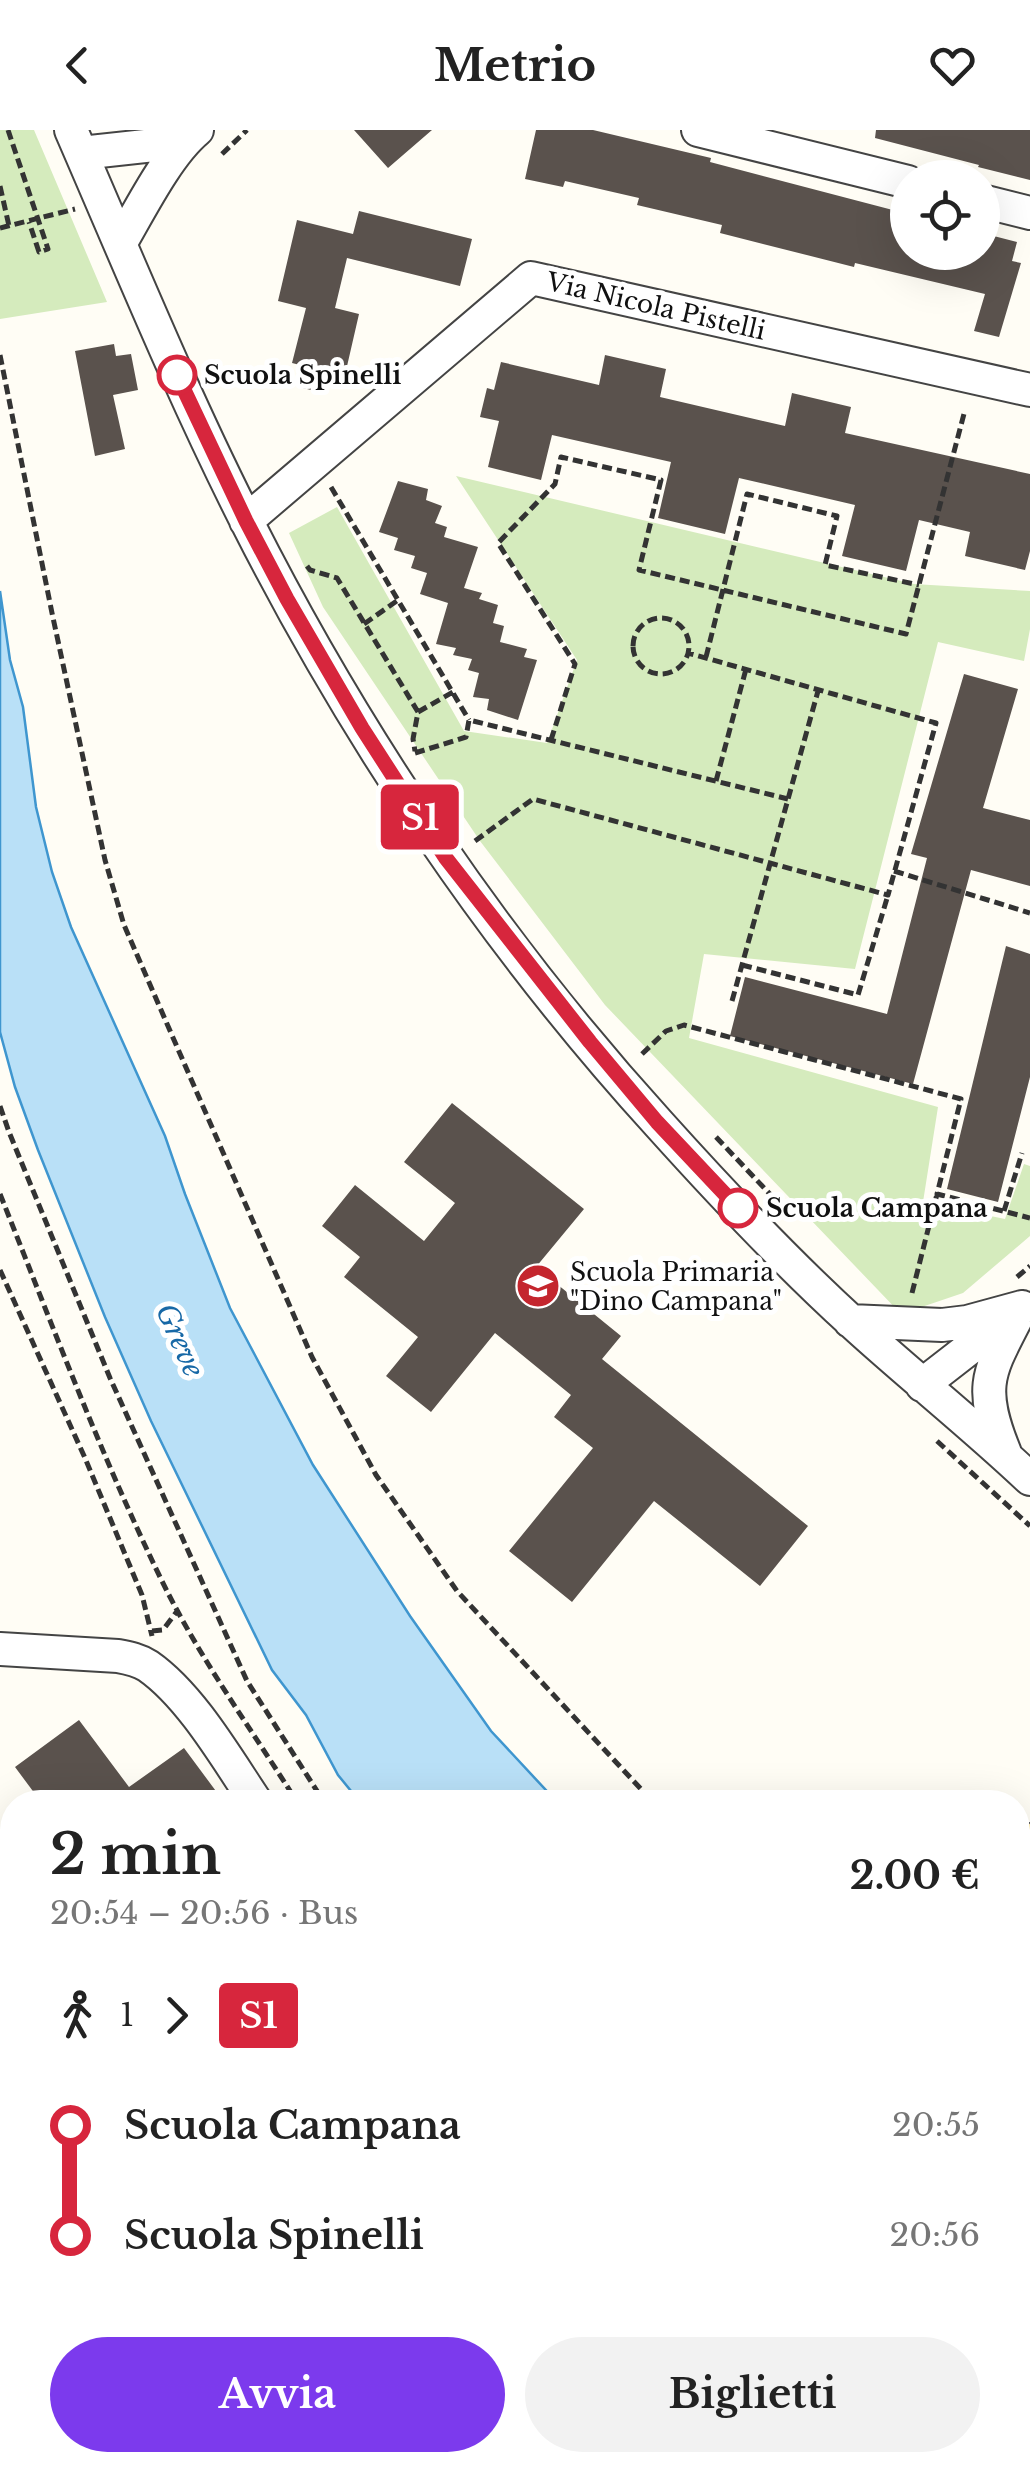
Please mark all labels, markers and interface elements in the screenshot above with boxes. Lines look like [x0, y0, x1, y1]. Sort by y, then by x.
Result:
text: Metrio [434, 37, 596, 93]
icon: back [50, 38, 105, 93]
icon: heart [925, 38, 980, 93]
map controls [890, 160, 1000, 270]
button: locate [890, 160, 1000, 270]
street label: Via Nicola Pistelli [542, 266, 769, 347]
marker: Scuola Spinelli [158, 356, 196, 394]
place label: Scuola Spinelli [204, 360, 401, 391]
line badge: S1 [375, 784, 465, 850]
text: S1 [401, 796, 439, 839]
marker: Scuola Campana [719, 1189, 757, 1227]
place label: Scuola Campana [766, 1193, 988, 1224]
place label: Scuola Primaria "Dino Campana" [570, 1257, 782, 1317]
school or university icon: Scuola Primaria "Dino Campana" [515, 1263, 561, 1309]
water label: Greve [148, 1298, 211, 1383]
text: 2 min [50, 1821, 221, 1889]
text: 2.00 € [850, 1852, 980, 1899]
text: 20:54 – 20:56 · Bus [50, 1893, 358, 1933]
icon: walk [50, 1988, 105, 2043]
icon: forward [149, 1988, 204, 2043]
text: S1 [239, 1994, 278, 2037]
text: 1 [120, 1995, 134, 2035]
text: Scuola Campana [124, 2102, 461, 2149]
text: 20:55 [892, 2105, 980, 2145]
text: Scuola Spinelli [124, 2212, 424, 2259]
text: 20:56 [890, 2215, 980, 2255]
button: Avvia [50, 2337, 505, 2452]
button: Biglietti [525, 2337, 980, 2452]

